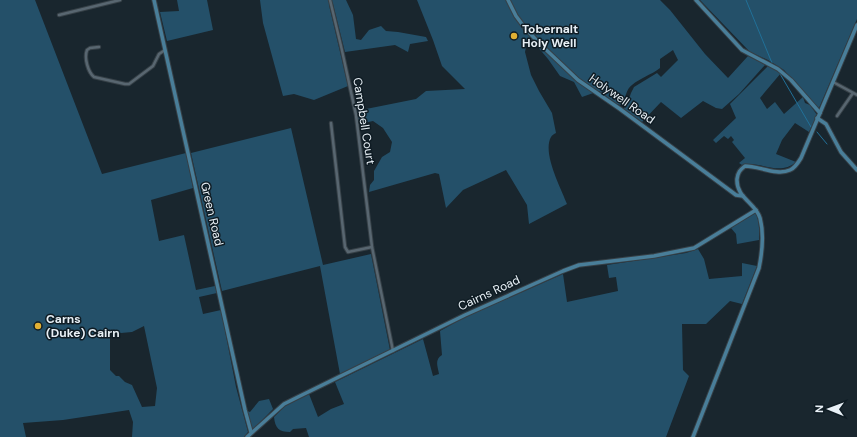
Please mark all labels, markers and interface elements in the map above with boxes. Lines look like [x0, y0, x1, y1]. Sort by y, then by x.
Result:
place label: Tobernalt Holy Well [522, 21, 578, 51]
marker: Tobernalt Holy Well [509, 31, 519, 41]
street label: Holywell Road [586, 70, 658, 128]
street label: Campbell Court [349, 76, 379, 166]
street label: Green Road [197, 181, 227, 247]
street label: Cairns Road [455, 272, 523, 314]
place label: Carns (Duke) Cairn [46, 311, 120, 341]
marker: Carns (Duke) Cairn [33, 321, 43, 331]
north arrow [809, 389, 849, 429]
text: N [812, 405, 826, 413]

